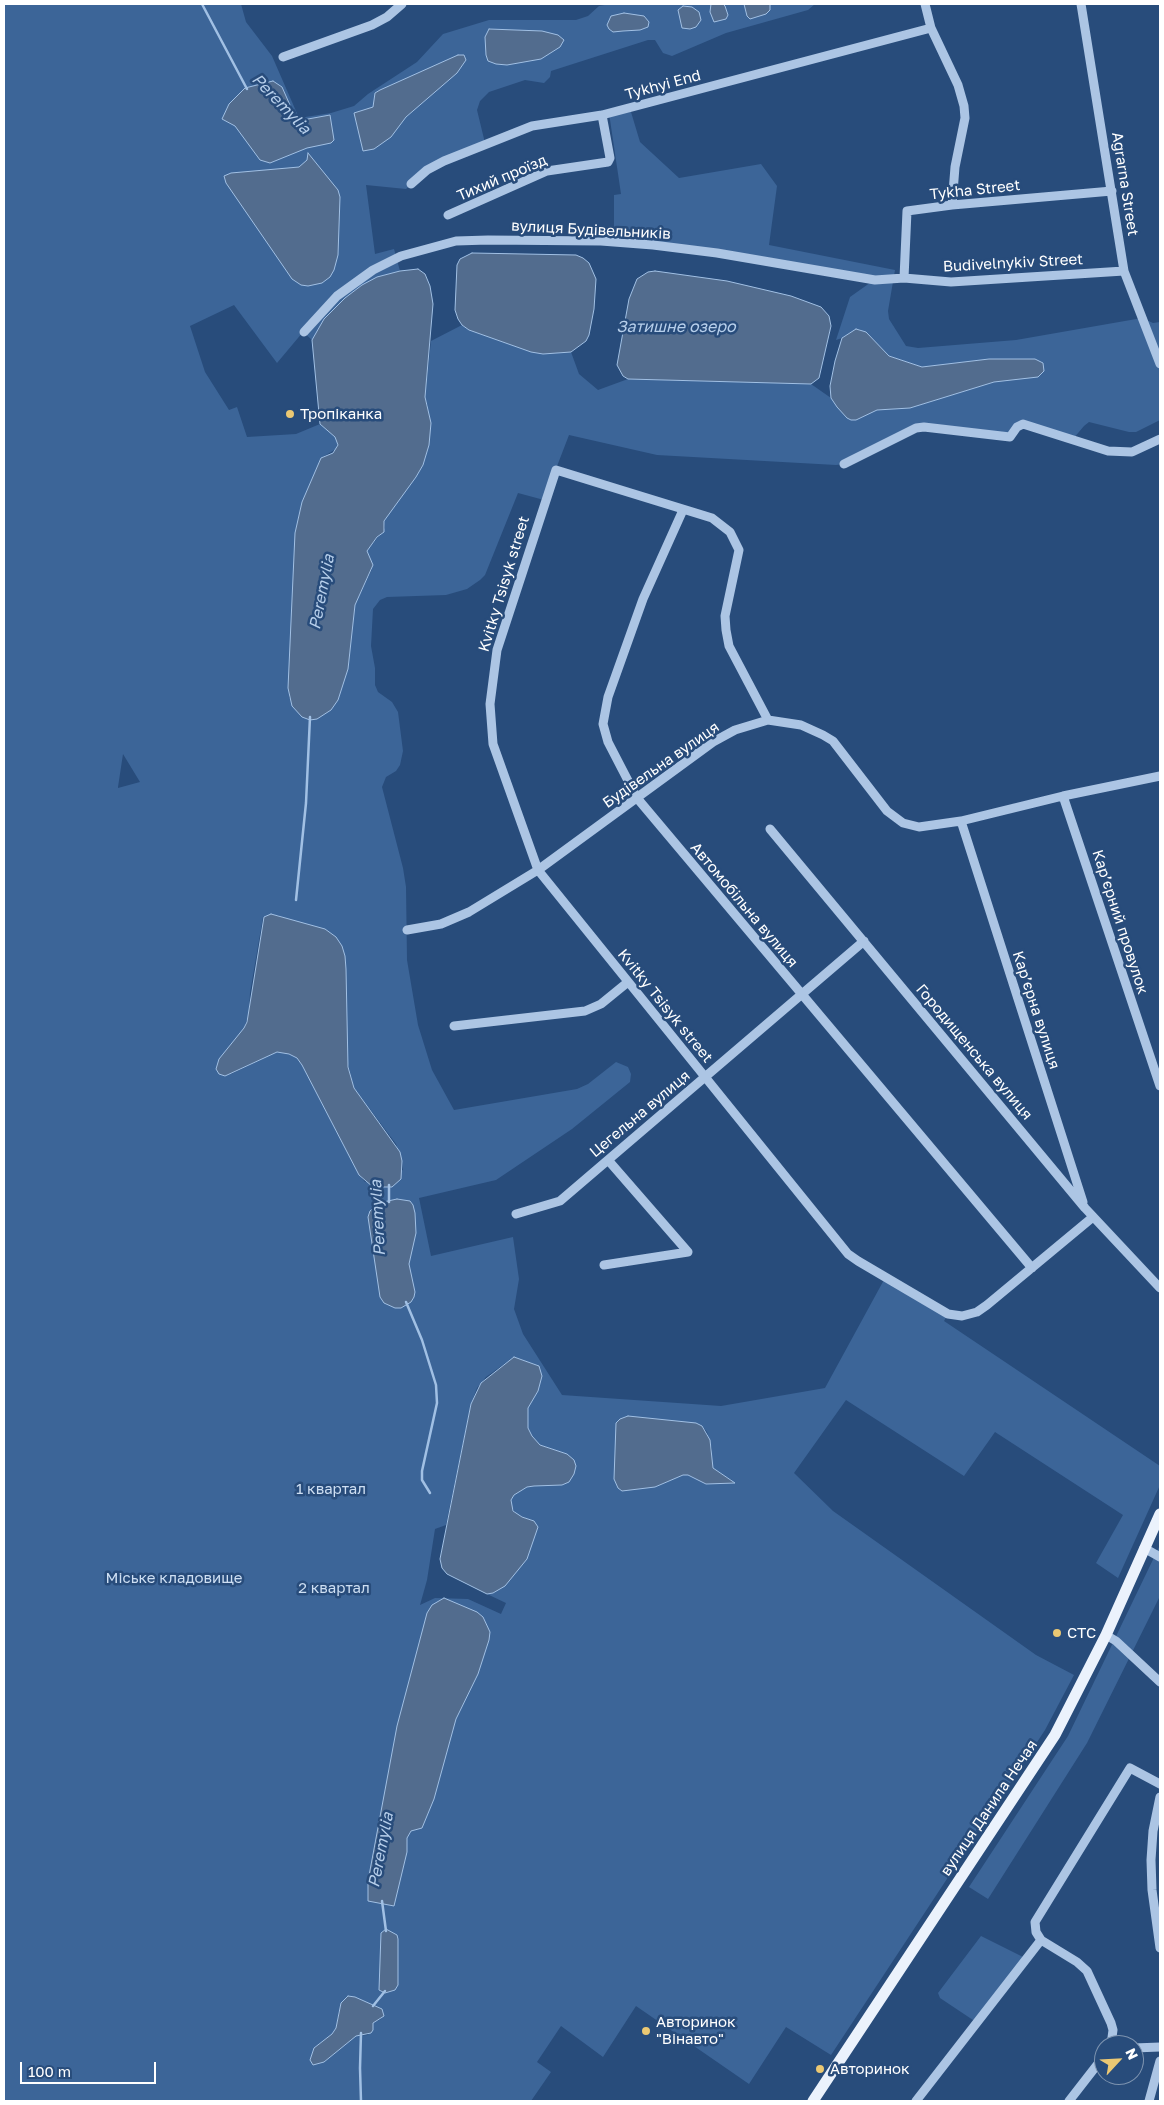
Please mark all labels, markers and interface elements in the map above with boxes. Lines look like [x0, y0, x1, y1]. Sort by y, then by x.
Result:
street label: Tykhyi End [623, 66, 703, 104]
water label: Peremylia [248, 70, 314, 138]
street label: Agrarna Street [1108, 131, 1142, 237]
street label: Тихий проїзд [454, 151, 550, 205]
street label: Tykha Street [929, 176, 1021, 204]
street label: вулиця Будівельників [511, 217, 671, 243]
street label: Budivelnykiv Street [942, 250, 1084, 276]
water label: Затишне озеро [616, 317, 736, 337]
place label: Тропіканка [300, 405, 382, 423]
marker: Тропіканка [284, 408, 296, 420]
street label: Kvitky Tsisyk street [475, 514, 533, 654]
water label: Peremylia [305, 553, 339, 631]
street label: Будівельна вулиця [599, 718, 723, 812]
street label: Автомобільна вулиця [686, 839, 802, 971]
street label: Карʼєрний провулок [1088, 848, 1152, 996]
street label: Kvitky Tsisyk street [614, 946, 716, 1066]
street label: Карʼєрна вулиця [1008, 949, 1064, 1071]
street label: Городищенська вулиця [912, 981, 1036, 1123]
street label: Цегельна вулиця [586, 1067, 694, 1161]
water label: Peremylia [366, 1179, 390, 1257]
park label: 1 квартал [296, 1480, 366, 1498]
park label: Міське кладовище [106, 1569, 242, 1587]
park label: 2 квартал [298, 1579, 370, 1597]
place label: СТС [1067, 1624, 1096, 1642]
marker: СТС [1051, 1627, 1063, 1639]
street label: вулиця Данила Нечая [937, 1737, 1041, 1879]
water label: Peremylia [364, 1811, 398, 1889]
place label: Авторинок "Вінавто" [656, 2013, 736, 2048]
marker: Авторинок "Вінавто" [640, 2025, 652, 2037]
north arrow [1094, 2035, 1144, 2085]
text: N [1122, 2045, 1142, 2062]
scale bar [22, 2052, 159, 2084]
place label: Авторинок [830, 2060, 910, 2078]
text: 100 m [28, 2062, 71, 2080]
marker: Авторинок [814, 2063, 826, 2075]

